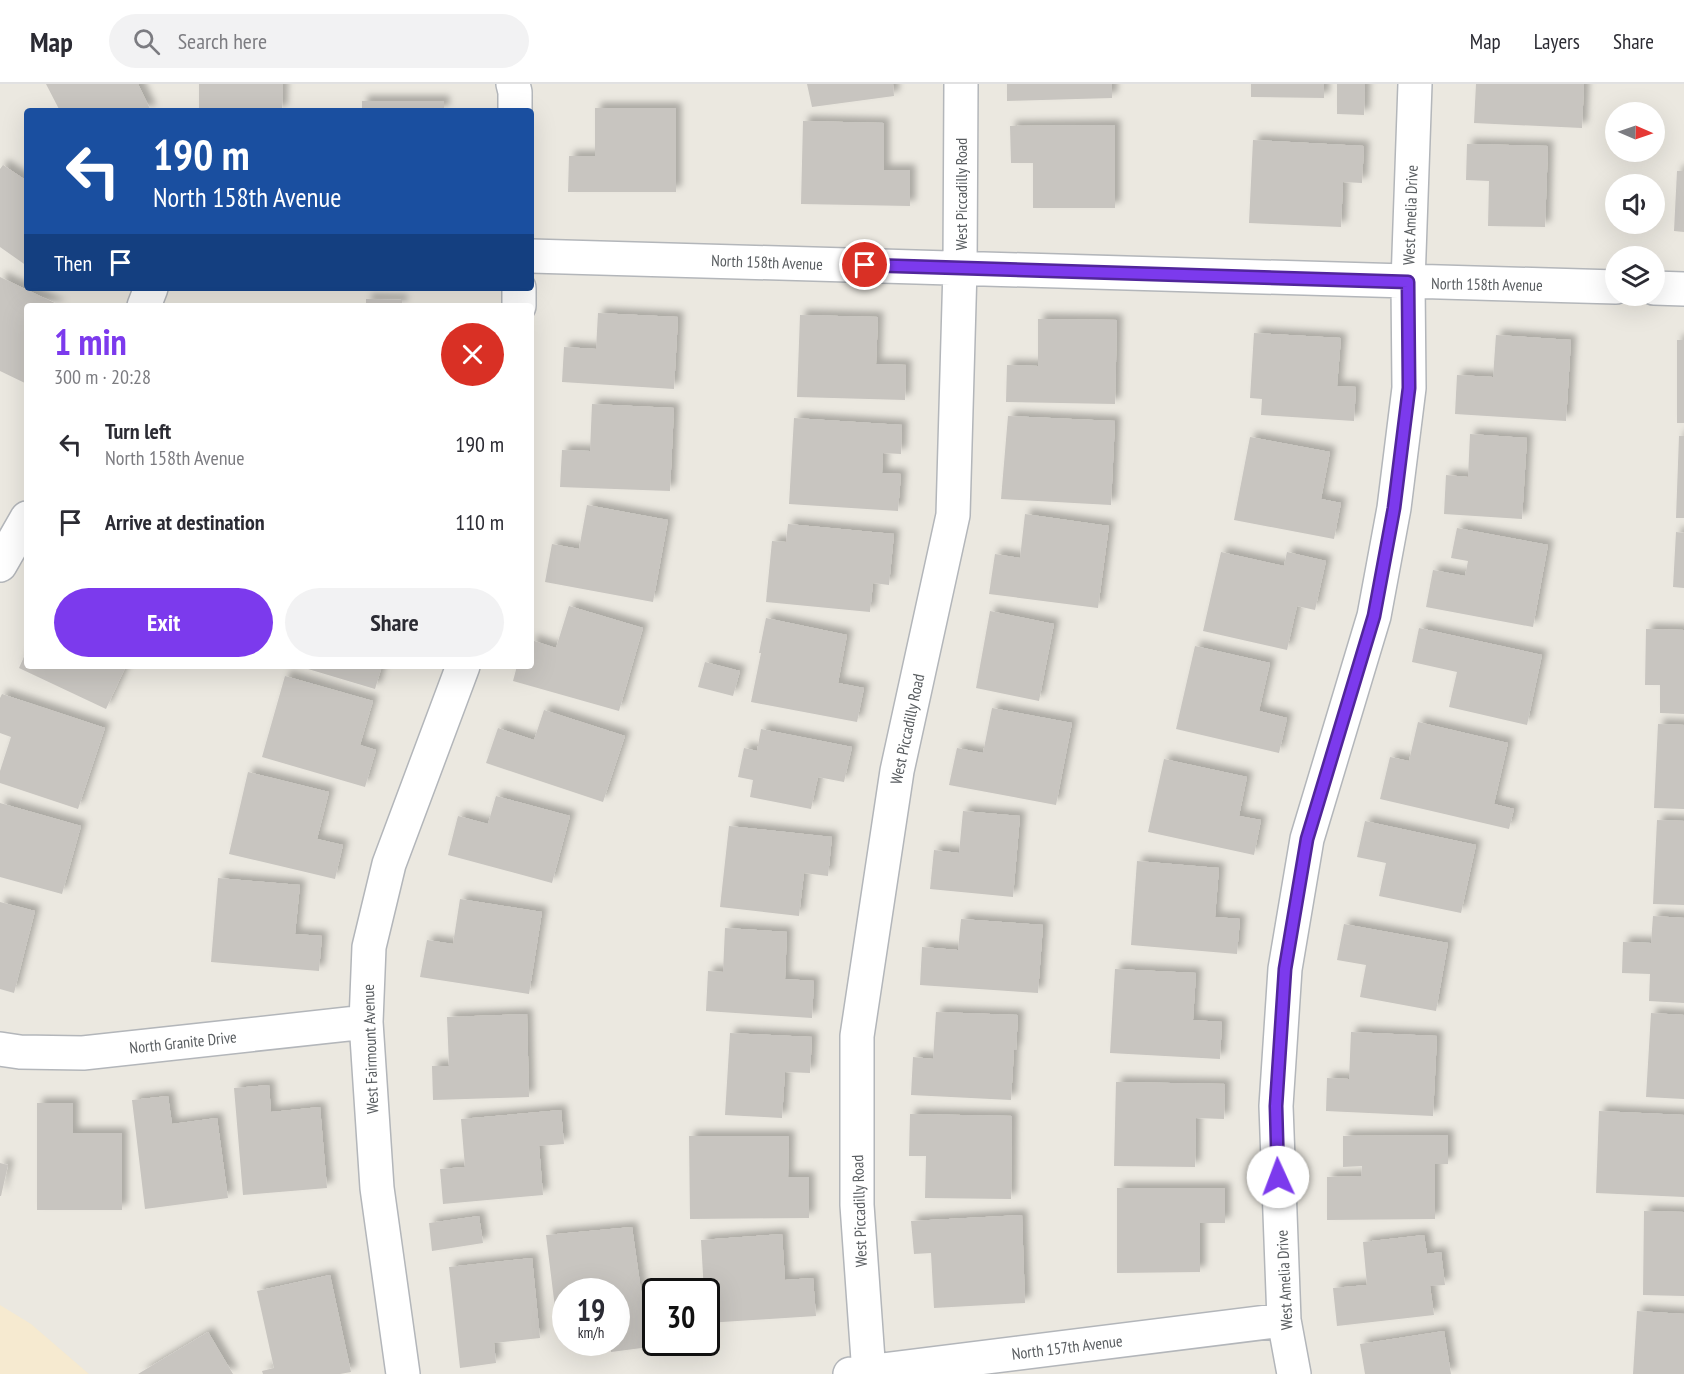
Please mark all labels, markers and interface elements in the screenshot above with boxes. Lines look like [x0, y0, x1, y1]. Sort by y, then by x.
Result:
search box [109, 14, 529, 68]
text: Map [30, 23, 73, 60]
icon: search [130, 25, 163, 58]
text: Search here [178, 27, 267, 55]
text: Map [1470, 28, 1501, 55]
text: Layers [1534, 28, 1580, 55]
text: Share [1613, 28, 1654, 55]
north arrow [1605, 102, 1665, 162]
map controls [1605, 102, 1665, 306]
text: 190 m [153, 127, 250, 182]
icon: left [54, 132, 132, 210]
street label: West Piccadilly Road [951, 138, 971, 250]
street label: West Amelia Drive [1398, 165, 1422, 265]
button: sound [1605, 174, 1665, 234]
text: North 158th Avenue [153, 180, 341, 214]
pin [839, 239, 890, 290]
icon: arrive [104, 246, 137, 279]
button: layers [1605, 246, 1665, 306]
icon: arrive [848, 248, 881, 281]
text: Then [54, 249, 92, 277]
street label: North 158th Avenue [711, 250, 823, 274]
street label: North 158th Avenue [1431, 273, 1543, 295]
text: 1 min [54, 318, 127, 365]
button: close [441, 323, 504, 386]
text: 300 m · 20:28 [54, 364, 151, 390]
text: Turn left [105, 417, 171, 445]
icon: left [54, 428, 87, 461]
text: 190 m [455, 430, 504, 458]
text: North 158th Avenue [105, 445, 244, 471]
icon: arrive [54, 506, 87, 539]
text: Arrive at destination [105, 508, 265, 536]
text: 110 m [455, 508, 504, 536]
button: Exit [54, 588, 273, 657]
button: Share [285, 588, 504, 657]
street label: West Piccadilly Road [886, 672, 928, 786]
street label: West Fairmount Avenue [358, 984, 382, 1114]
street label: North Granite Drive [128, 1026, 238, 1058]
position arrow [1246, 1145, 1310, 1209]
street label: West Piccadilly Road [847, 1154, 871, 1267]
street label: West Amelia Drive [1271, 1229, 1297, 1331]
speed limit sign: 30 [642, 1278, 720, 1356]
text: 19 [577, 1290, 605, 1329]
text: km/h [578, 1323, 604, 1342]
street label: North 157th Avenue [1010, 1330, 1124, 1364]

